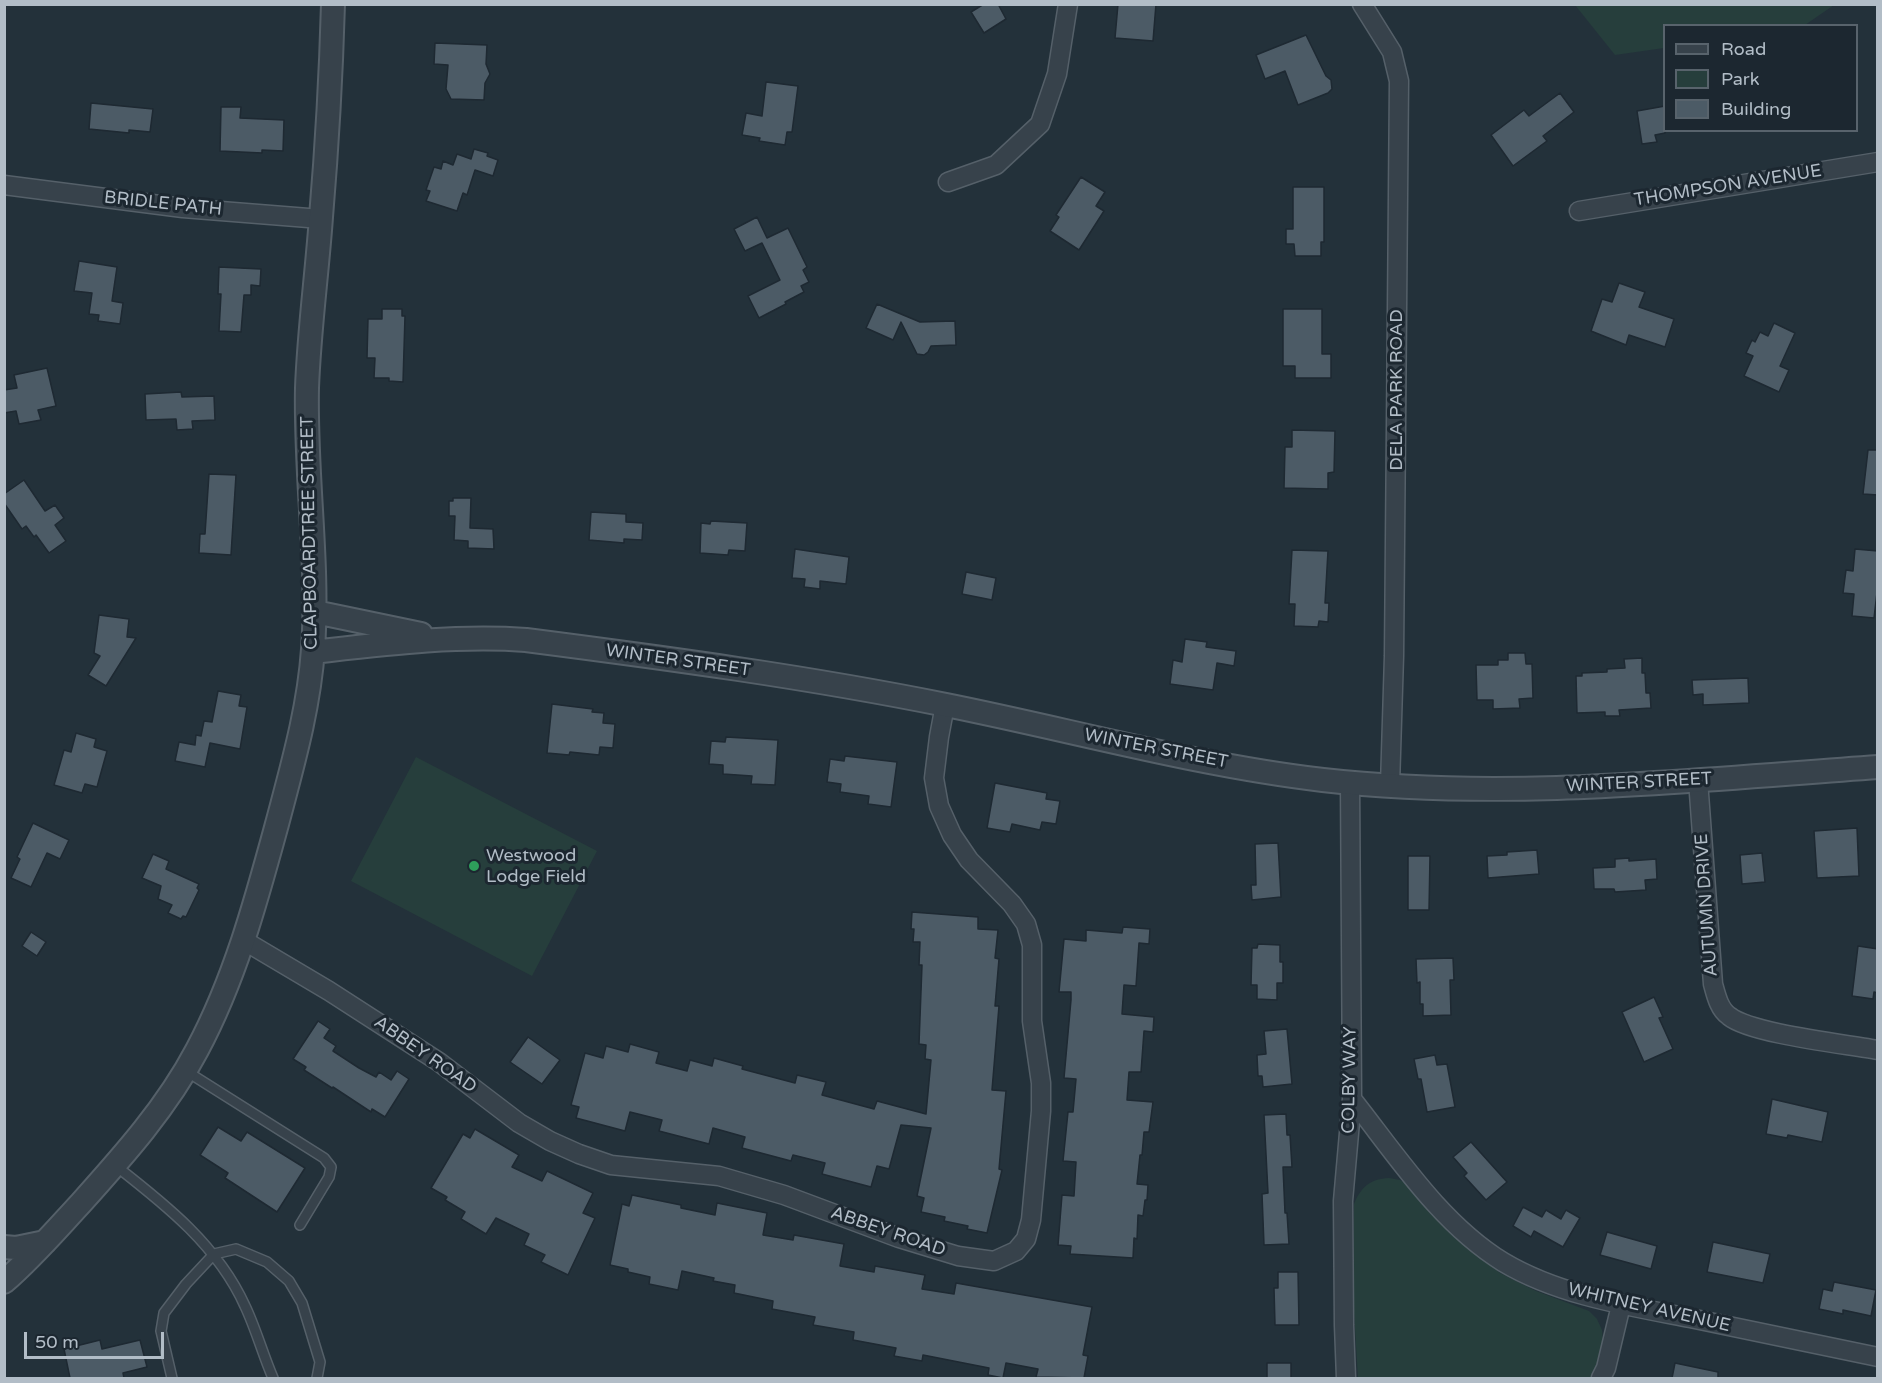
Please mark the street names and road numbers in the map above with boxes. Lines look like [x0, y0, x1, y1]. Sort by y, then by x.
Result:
street label: THOMPSON AVENUE [1633, 160, 1823, 212]
street label: BRIDLE PATH [103, 187, 223, 221]
street label: DELA PARK ROAD [1386, 309, 1408, 471]
street label: CLAPBOARDTREE STREET [297, 416, 323, 650]
street label: WINTER STREET [604, 640, 752, 682]
street label: WINTER STREET [1082, 724, 1230, 774]
street label: WINTER STREET [1566, 768, 1712, 798]
street label: AUTUMN DRIVE [1691, 833, 1723, 977]
street label: ABBEY ROAD [370, 1012, 480, 1098]
street label: COLBY WAY [1338, 1026, 1362, 1134]
street label: ABBEY ROAD [828, 1202, 948, 1262]
street label: WHITNEY AVENUE [1566, 1279, 1732, 1337]

